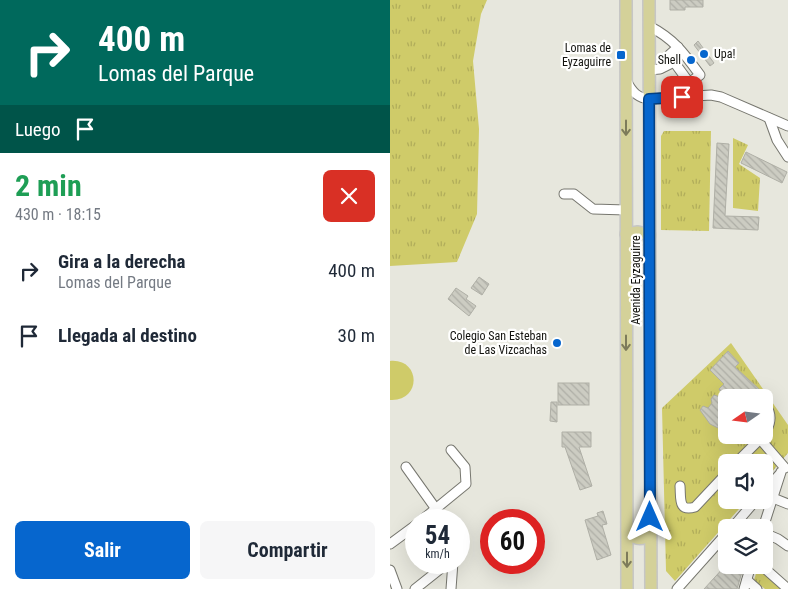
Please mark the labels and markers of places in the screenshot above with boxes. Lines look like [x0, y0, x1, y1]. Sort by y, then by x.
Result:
place label: Lomas de Eyzaguirre [562, 41, 611, 69]
place label: Upa! [714, 47, 735, 61]
marker: Upa! [698, 48, 710, 60]
marker: Lomas de Eyzaguirre [615, 49, 627, 61]
place label: Shell [658, 53, 681, 67]
marker: Shell [685, 54, 697, 66]
pin [661, 76, 703, 118]
place label: Colegio San Esteban de Las Vizcachas [450, 329, 547, 357]
marker: Colegio San Esteban de Las Vizcachas [551, 337, 563, 349]

